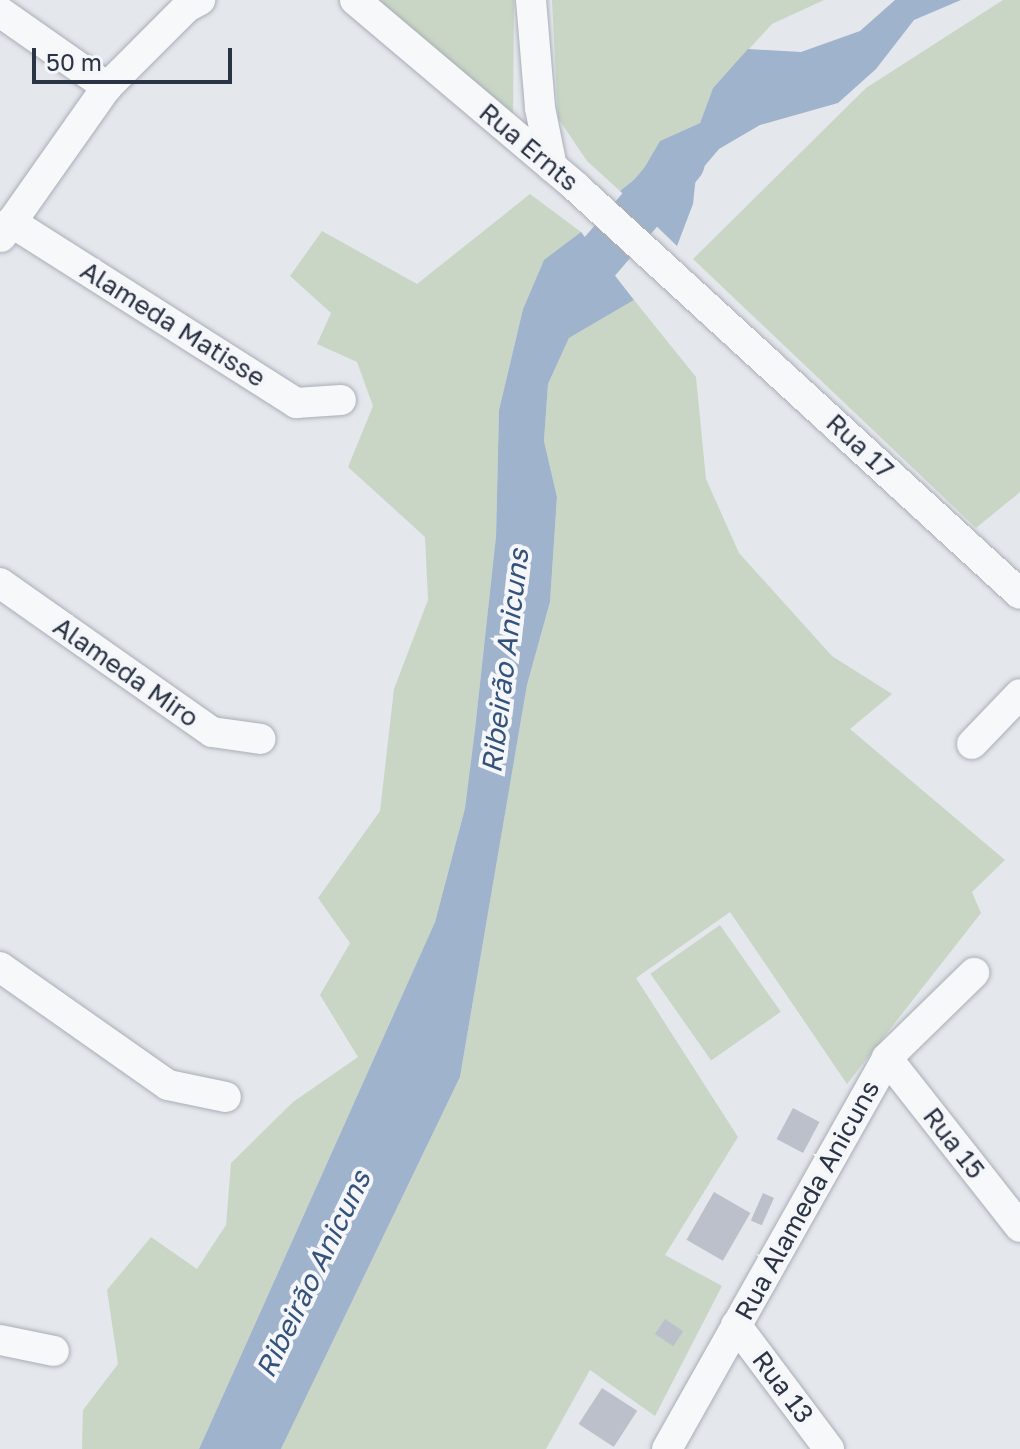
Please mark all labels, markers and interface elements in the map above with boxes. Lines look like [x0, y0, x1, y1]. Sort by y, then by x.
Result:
scale bar [36, 32, 236, 82]
text: 50 m [46, 47, 102, 76]
street label: Rua Ernts [473, 96, 585, 198]
street label: Alameda Matisse [75, 255, 271, 393]
street label: Rua 17 [820, 407, 900, 485]
water label: Ribeirão Anicuns [475, 547, 535, 775]
street label: Alameda Miro [47, 610, 205, 734]
street label: Rua Alameda Anicuns [728, 1075, 886, 1325]
street label: Rua 15 [917, 1101, 991, 1185]
water label: Ribeirão Anicuns [248, 1165, 378, 1383]
street label: Rua 13 [746, 1345, 820, 1429]

